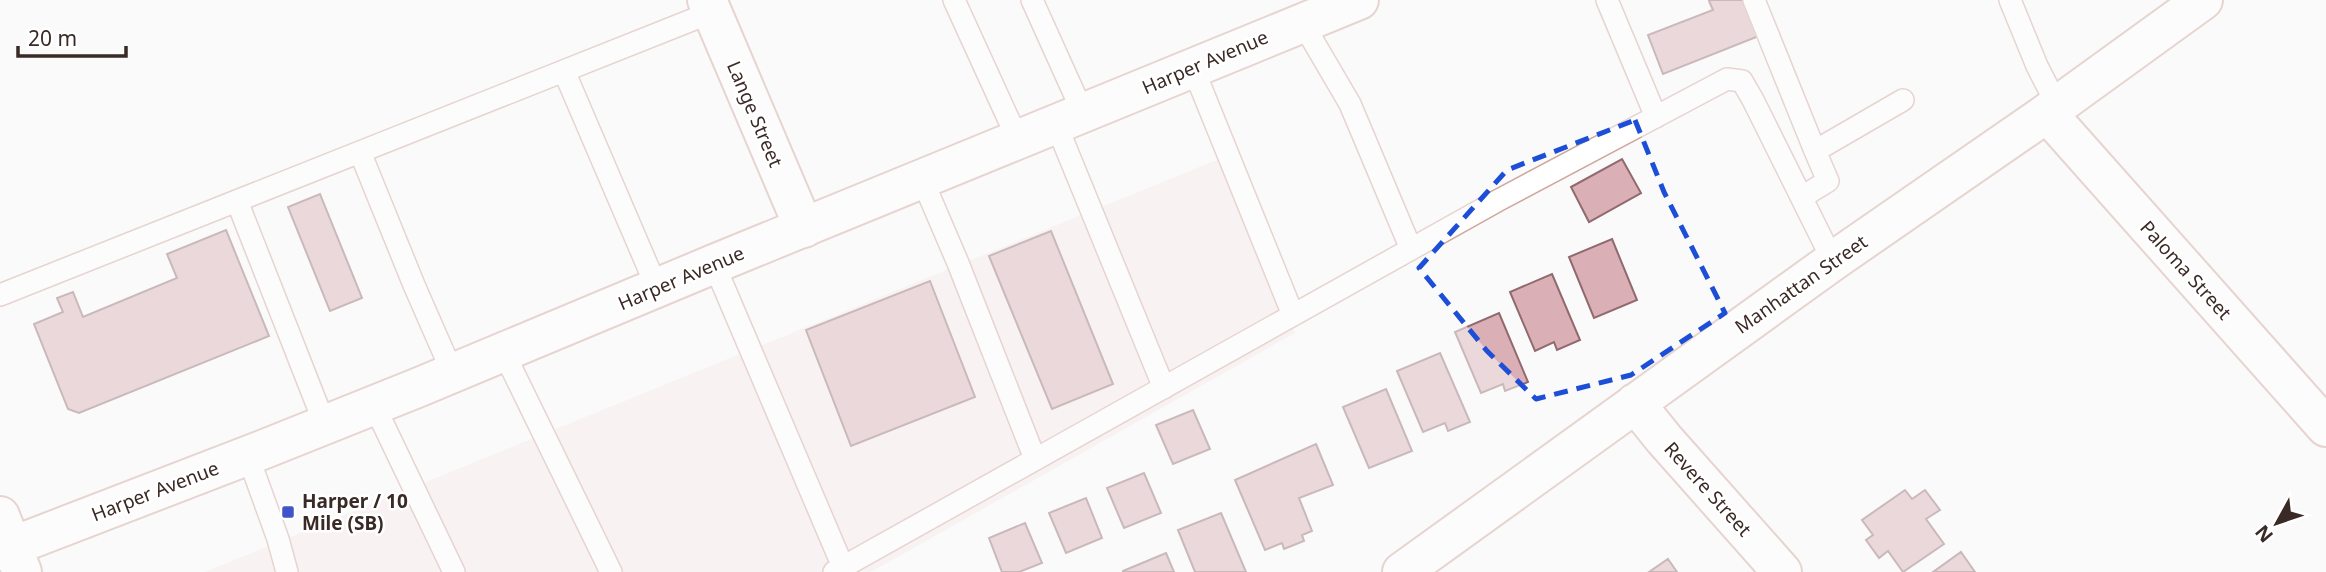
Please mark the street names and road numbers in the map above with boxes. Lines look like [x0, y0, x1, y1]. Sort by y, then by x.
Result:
street label: Harper Avenue [1138, 24, 1272, 100]
street label: Lange Street [721, 57, 789, 171]
street label: Paloma Street [2135, 215, 2238, 325]
street label: Manhattan Street [1730, 228, 1873, 339]
street label: Harper Avenue [614, 240, 748, 316]
street label: Revere Street [1659, 436, 1757, 542]
street label: Harper Avenue [88, 455, 222, 527]

